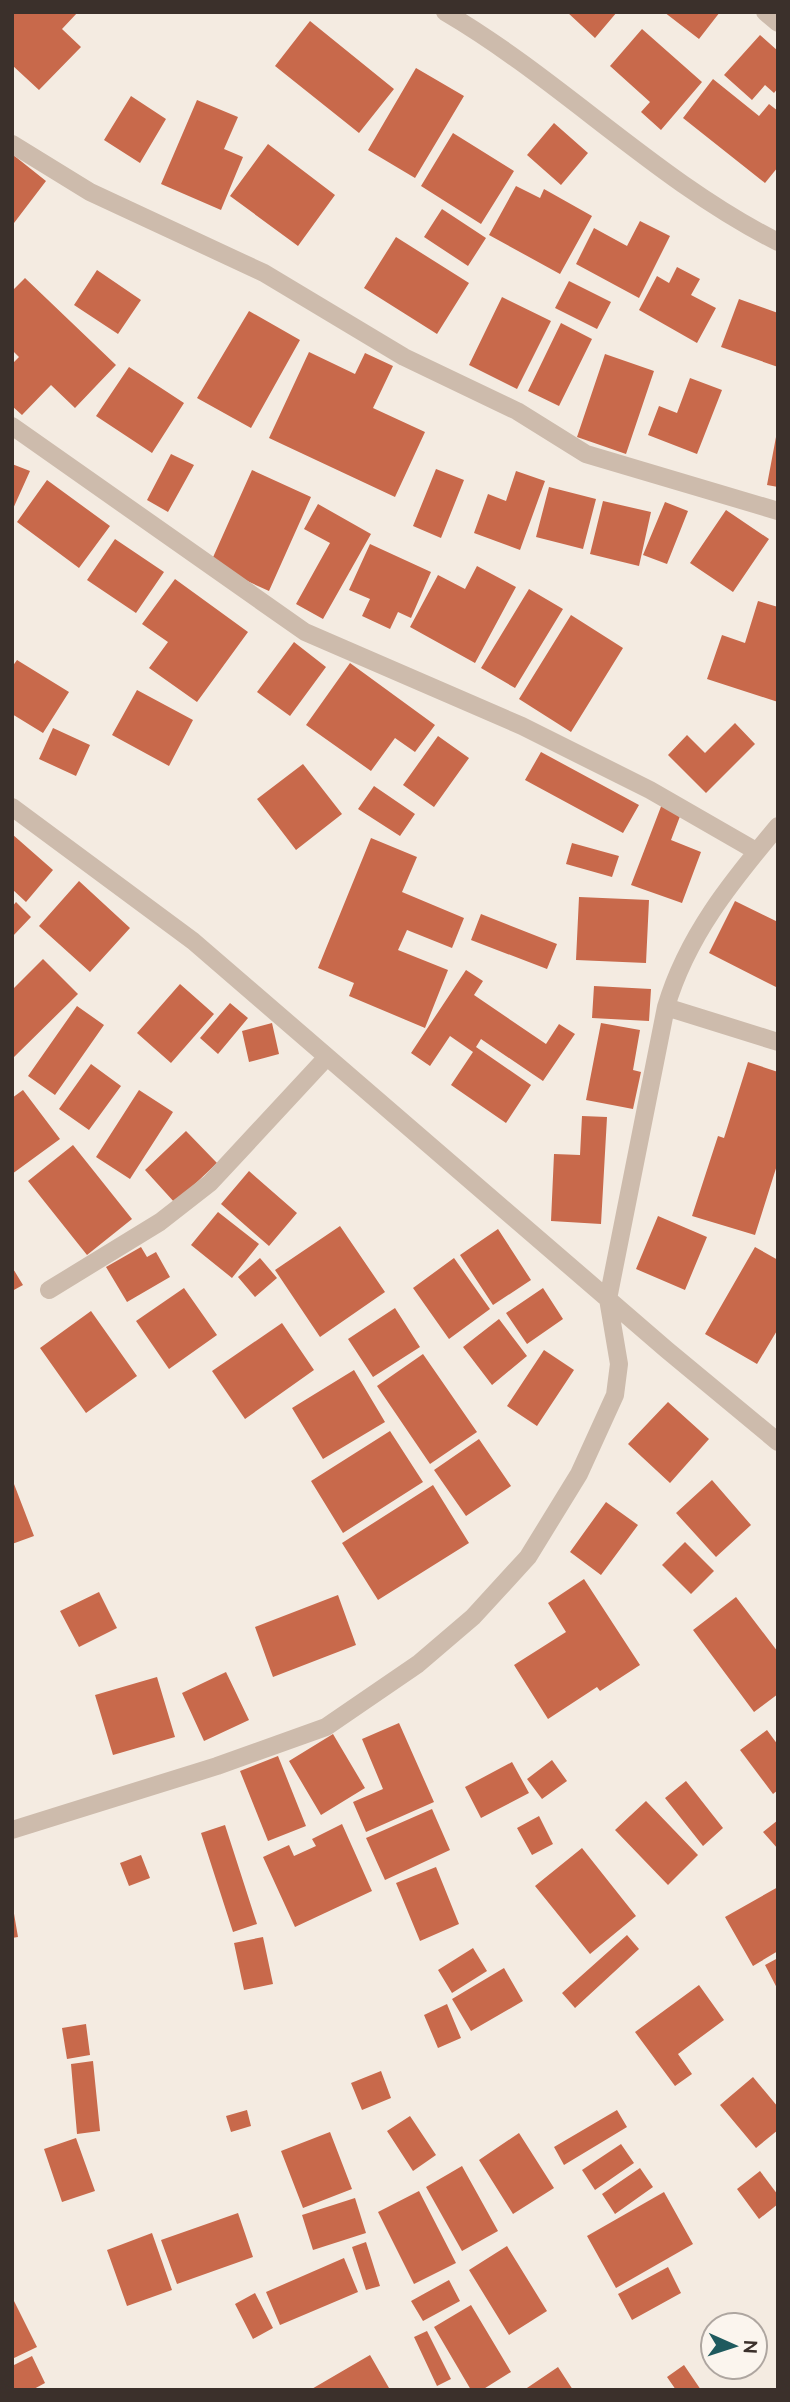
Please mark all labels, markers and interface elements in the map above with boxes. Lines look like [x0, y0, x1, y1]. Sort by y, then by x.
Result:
north arrow [699, 2311, 769, 2381]
text: N [740, 2339, 762, 2355]

